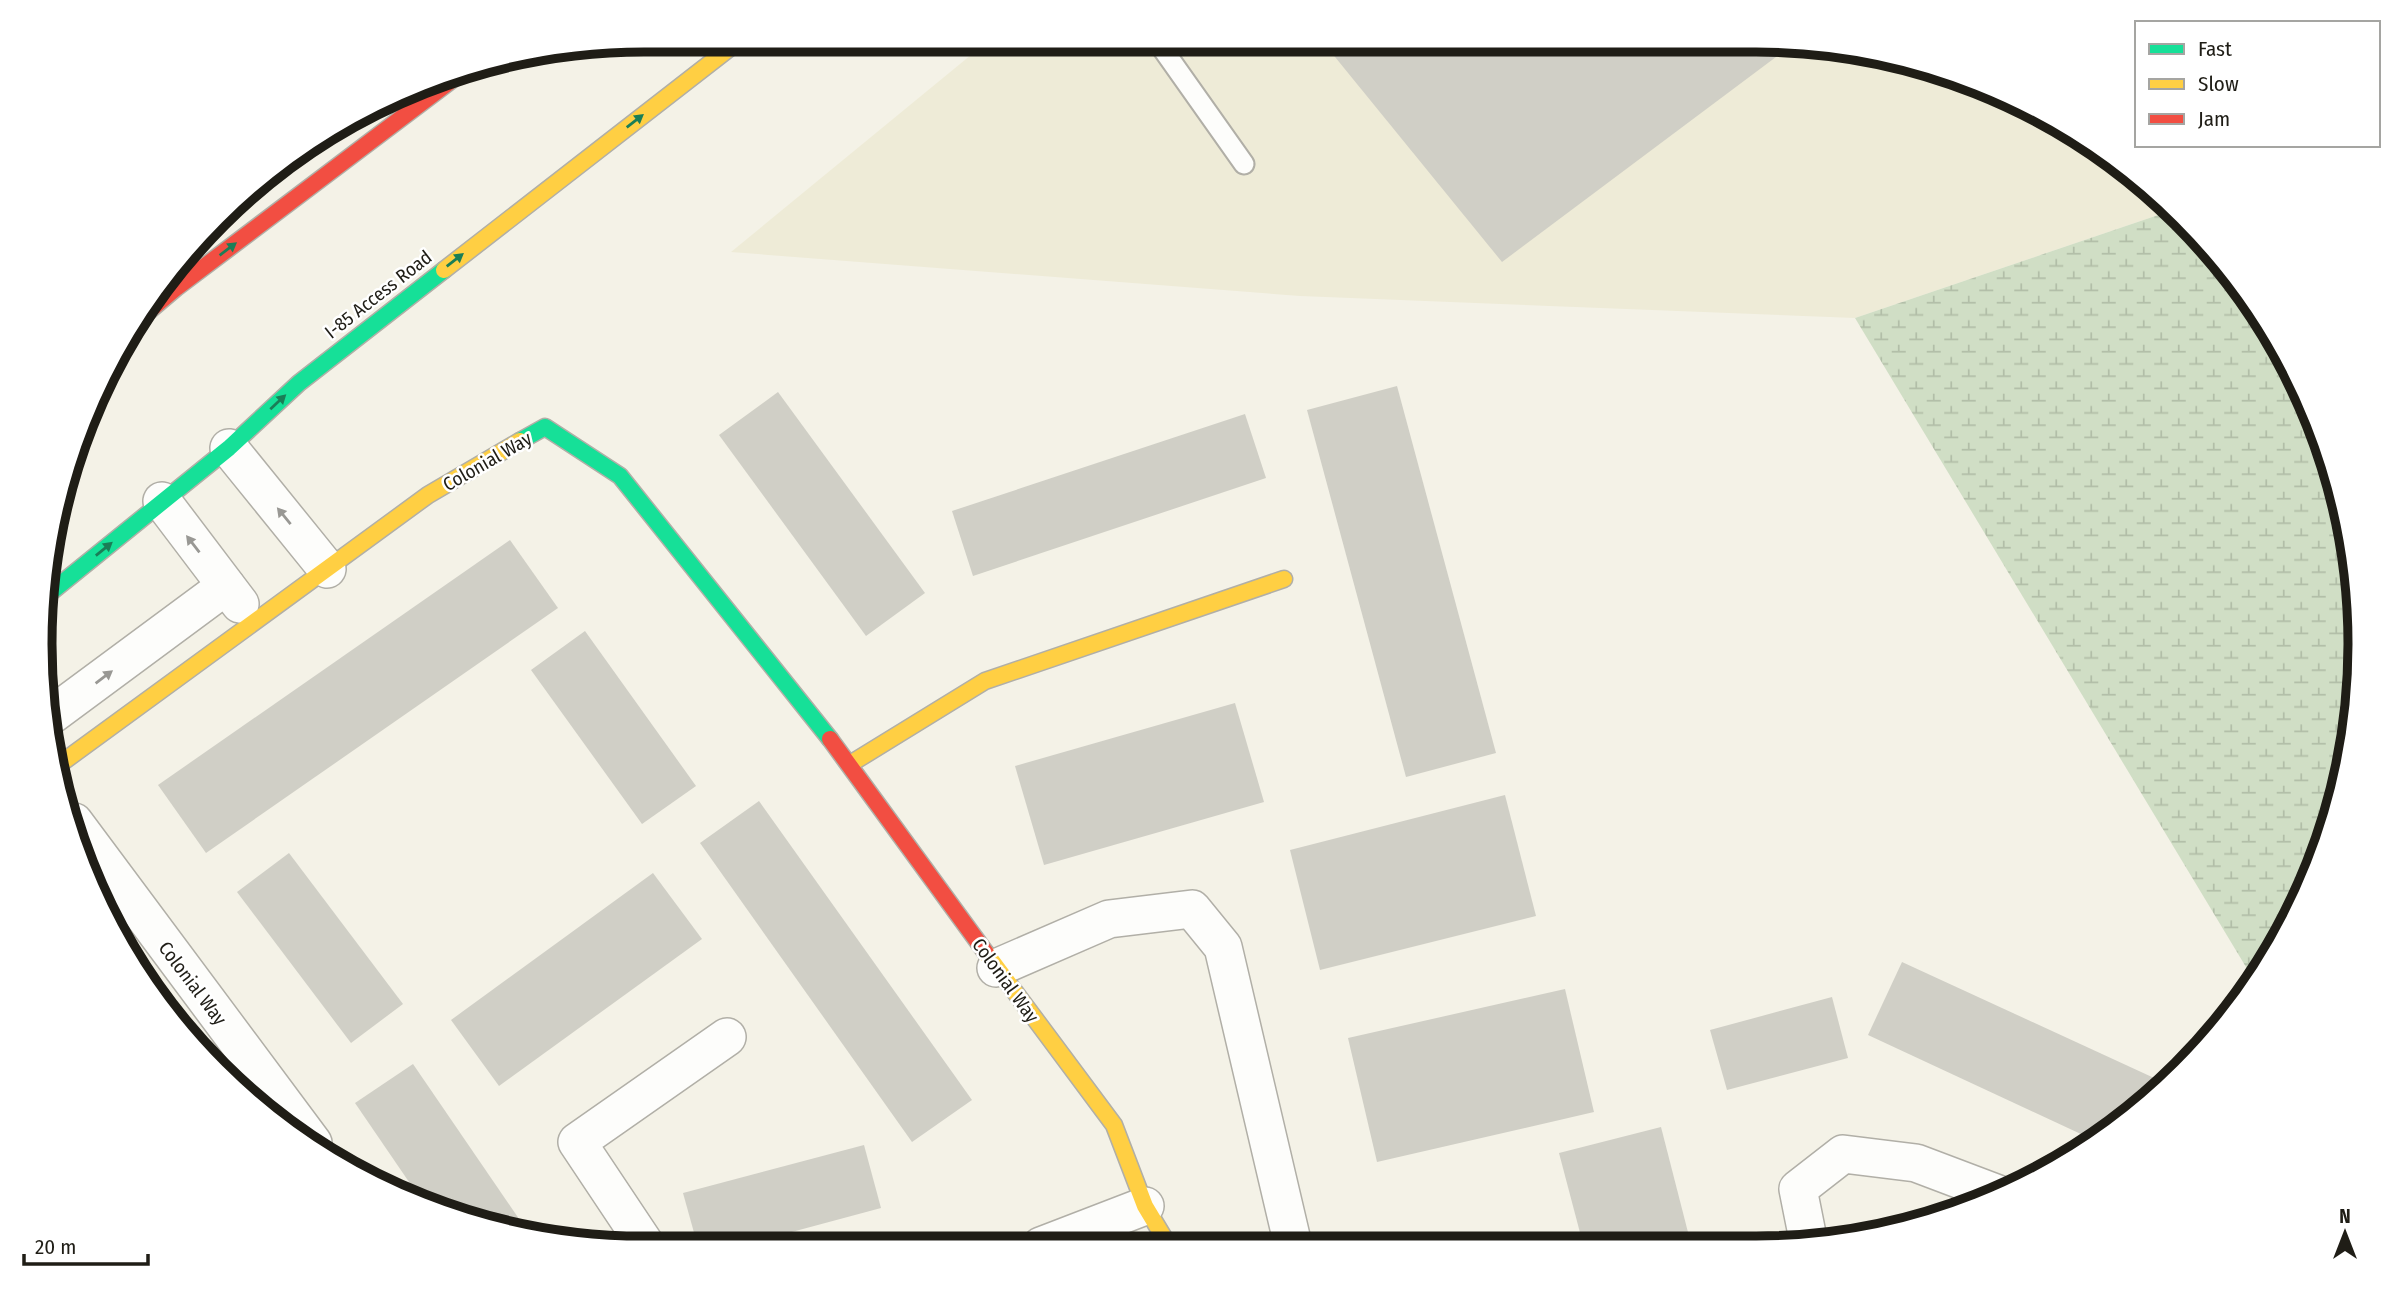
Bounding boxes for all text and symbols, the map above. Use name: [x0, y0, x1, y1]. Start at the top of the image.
legend: [2135, 21, 2380, 147]
text: Fast: [2198, 36, 2232, 62]
text: Slow: [2198, 71, 2239, 97]
text: Jam: [2198, 106, 2230, 132]
one-way arrow: [626, 115, 644, 129]
one-way arrow: [219, 243, 237, 257]
street label: I-85 Access Road: [320, 245, 436, 343]
one-way arrow: [446, 254, 464, 268]
one-way arrow: [269, 395, 286, 411]
street label: Colonial Way: [439, 427, 536, 496]
one-way arrow: [277, 508, 292, 526]
one-way arrow: [187, 535, 201, 553]
one-way arrow: [94, 541, 112, 556]
one-way arrow: [95, 670, 113, 684]
street label: Colonial Way: [967, 934, 1044, 1027]
street label: Colonial Way: [154, 937, 232, 1030]
north arrow: [2310, 1198, 2380, 1268]
text: N: [2339, 1205, 2351, 1228]
scale bar: [24, 1222, 149, 1266]
text: 20 m: [35, 1234, 76, 1260]

